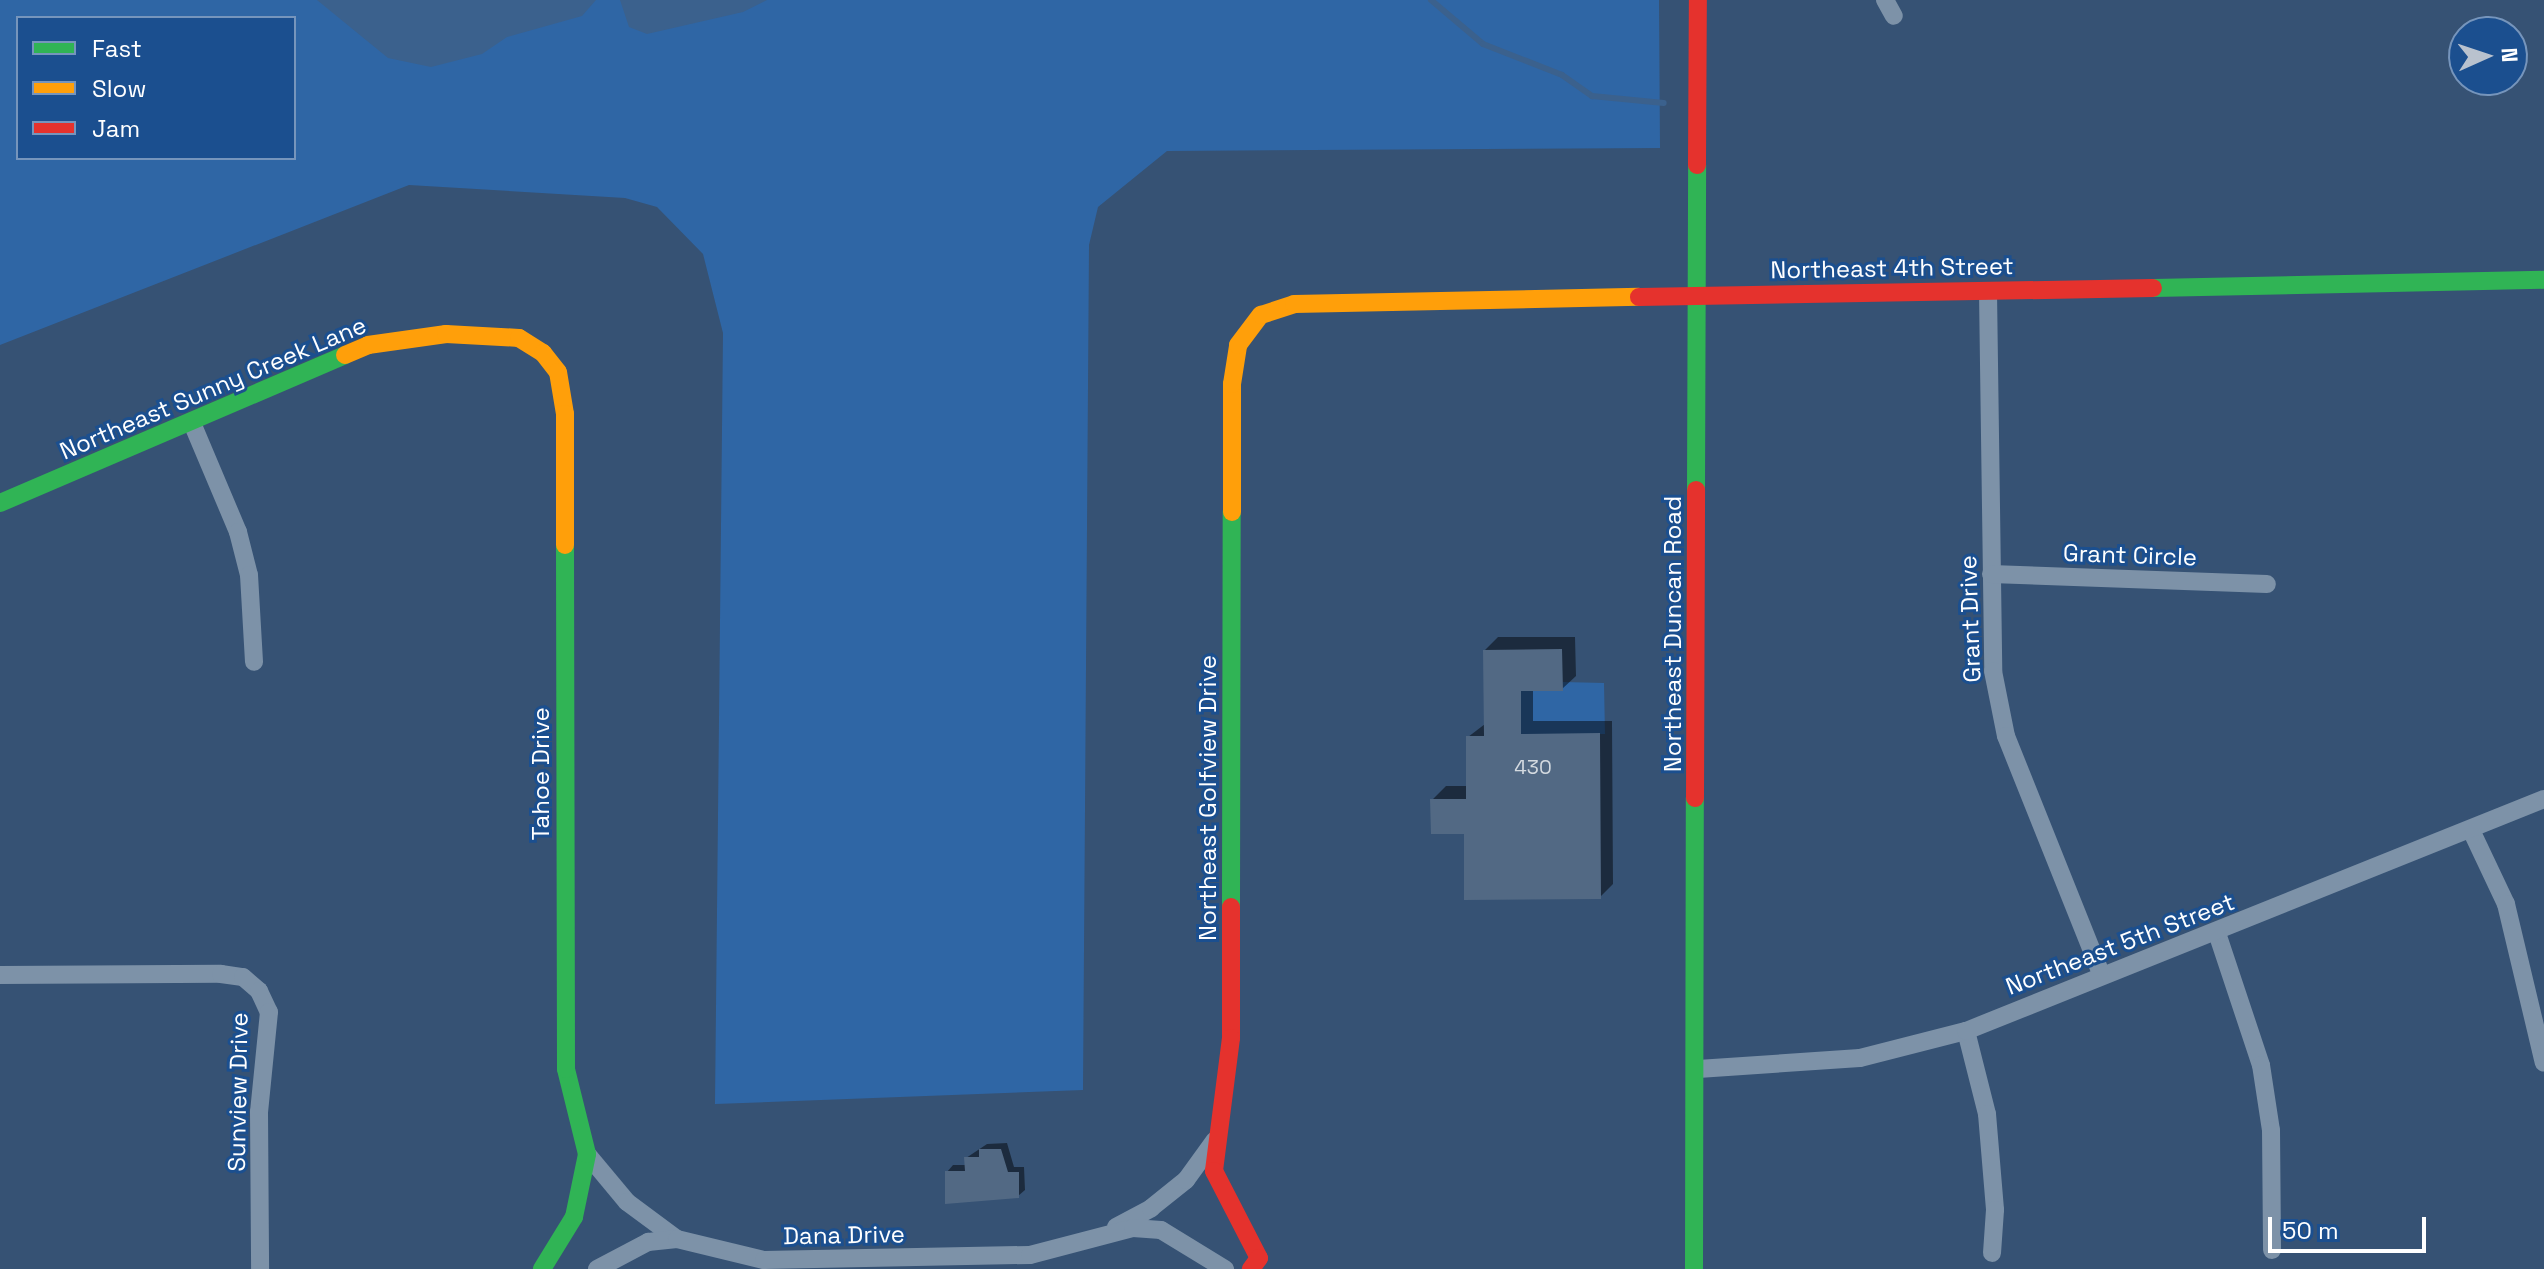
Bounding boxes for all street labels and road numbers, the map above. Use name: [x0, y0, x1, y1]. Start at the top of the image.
street label: Northeast 4th Street: [1770, 251, 2014, 285]
street label: Northeast Sunny Creek Lane: [56, 310, 370, 466]
street label: Northeast Duncan Road: [1659, 496, 1687, 772]
street label: Grant Circle: [2062, 538, 2198, 572]
street label: Grant Drive: [1953, 555, 1987, 683]
street label: Northeast Golfview Drive: [1194, 655, 1222, 941]
street label: Tahoe Drive: [527, 707, 555, 841]
street label: Northeast 5th Street: [2002, 887, 2238, 1001]
street label: Sunview Drive: [222, 1012, 254, 1172]
street label: Dana Drive: [783, 1220, 905, 1250]

